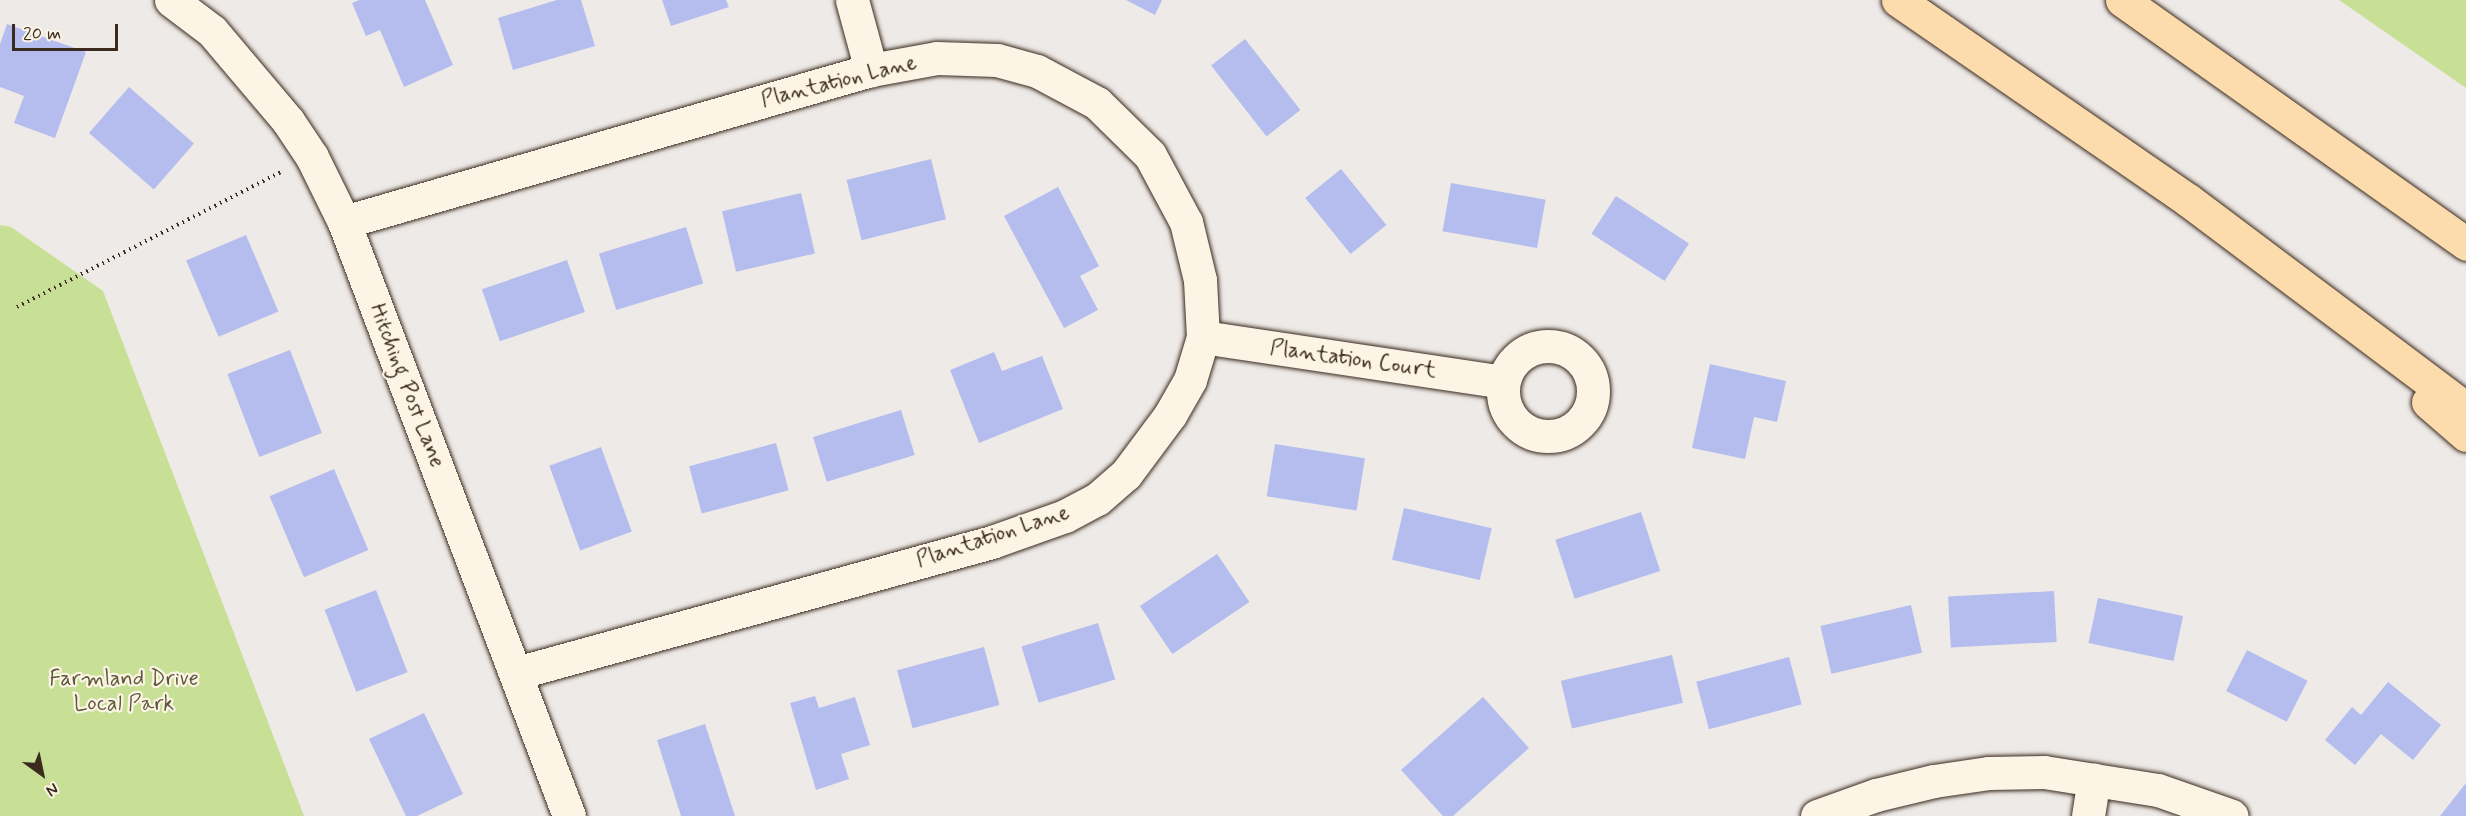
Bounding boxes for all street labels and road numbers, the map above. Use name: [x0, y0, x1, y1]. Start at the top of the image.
street label: Plantation Lane: [760, 50, 918, 114]
street label: Hitching Post Lane: [363, 302, 449, 470]
street label: Plantation Court: [1271, 336, 1435, 384]
street label: Plantation Lane: [914, 500, 1072, 574]

